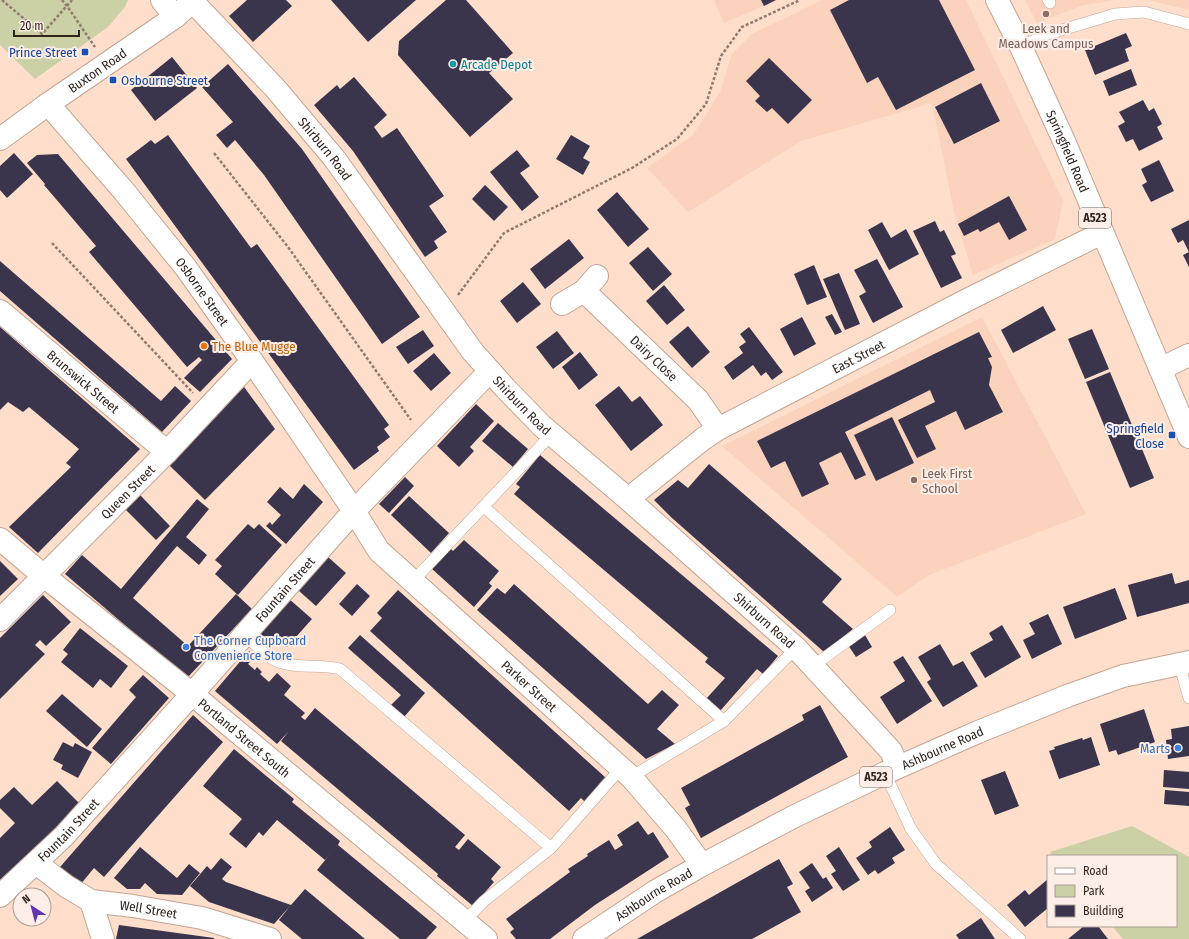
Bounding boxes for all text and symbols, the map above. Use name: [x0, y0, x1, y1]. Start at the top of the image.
marker: Leek and Meadows Campus: [1041, 9, 1051, 19]
scale bar: [14, 12, 79, 38]
text: 20 m: [20, 19, 44, 33]
place label: Leek and Meadows Campus: [999, 21, 1094, 51]
place label: Prince Street: [9, 45, 78, 60]
street label: Buxton Road: [65, 45, 130, 96]
marker: Prince Street: [80, 47, 90, 57]
place label: Arcade Depot: [461, 57, 533, 72]
marker: Arcade Depot: [448, 59, 458, 69]
place label: Osbourne Street: [121, 73, 209, 88]
marker: Osbourne Street: [108, 75, 118, 85]
street label: Springfield Road: [1043, 108, 1092, 195]
street label: Shirburn Road: [295, 115, 354, 183]
road number: A523: [1079, 208, 1111, 228]
street label: Osborne Street: [172, 255, 232, 329]
street label: Dairy Close: [627, 333, 680, 384]
street label: East Street: [830, 337, 888, 377]
place label: The Blue Mugge: [212, 339, 296, 354]
marker: The Blue Mugge: [199, 341, 209, 351]
street label: Brunswick Street: [44, 347, 123, 417]
street label: Shirburn Road: [490, 373, 554, 438]
place label: Springfield Close: [1106, 421, 1164, 451]
marker: Springfield Close: [1167, 430, 1177, 440]
street label: Queen Street: [98, 461, 158, 522]
place label: Leek First School: [922, 466, 973, 496]
marker: Leek First School: [909, 475, 919, 485]
street label: Fountain Street: [253, 553, 318, 625]
street label: Shirburn Road: [731, 590, 798, 651]
place label: The Corner Cupboard Convenience Store: [194, 633, 306, 663]
marker: The Corner Cupboard Convenience Store: [181, 642, 191, 652]
street label: Parker Street: [498, 658, 560, 715]
street label: Portland Street South: [195, 696, 293, 781]
street label: Ashbourne Road: [899, 724, 986, 773]
place label: Marts: [1140, 741, 1170, 756]
marker: Marts: [1173, 743, 1183, 753]
road number: A523: [860, 767, 892, 787]
street label: Fountain Street: [35, 795, 103, 865]
legend: [1047, 855, 1177, 927]
text: Road: [1083, 864, 1108, 878]
street label: Ashbourne Road: [613, 865, 695, 924]
text: Park: [1083, 884, 1105, 898]
north arrow: [12, 887, 52, 927]
text: N: [20, 892, 33, 907]
street label: Well Street: [119, 897, 179, 922]
text: Building: [1083, 904, 1124, 918]

